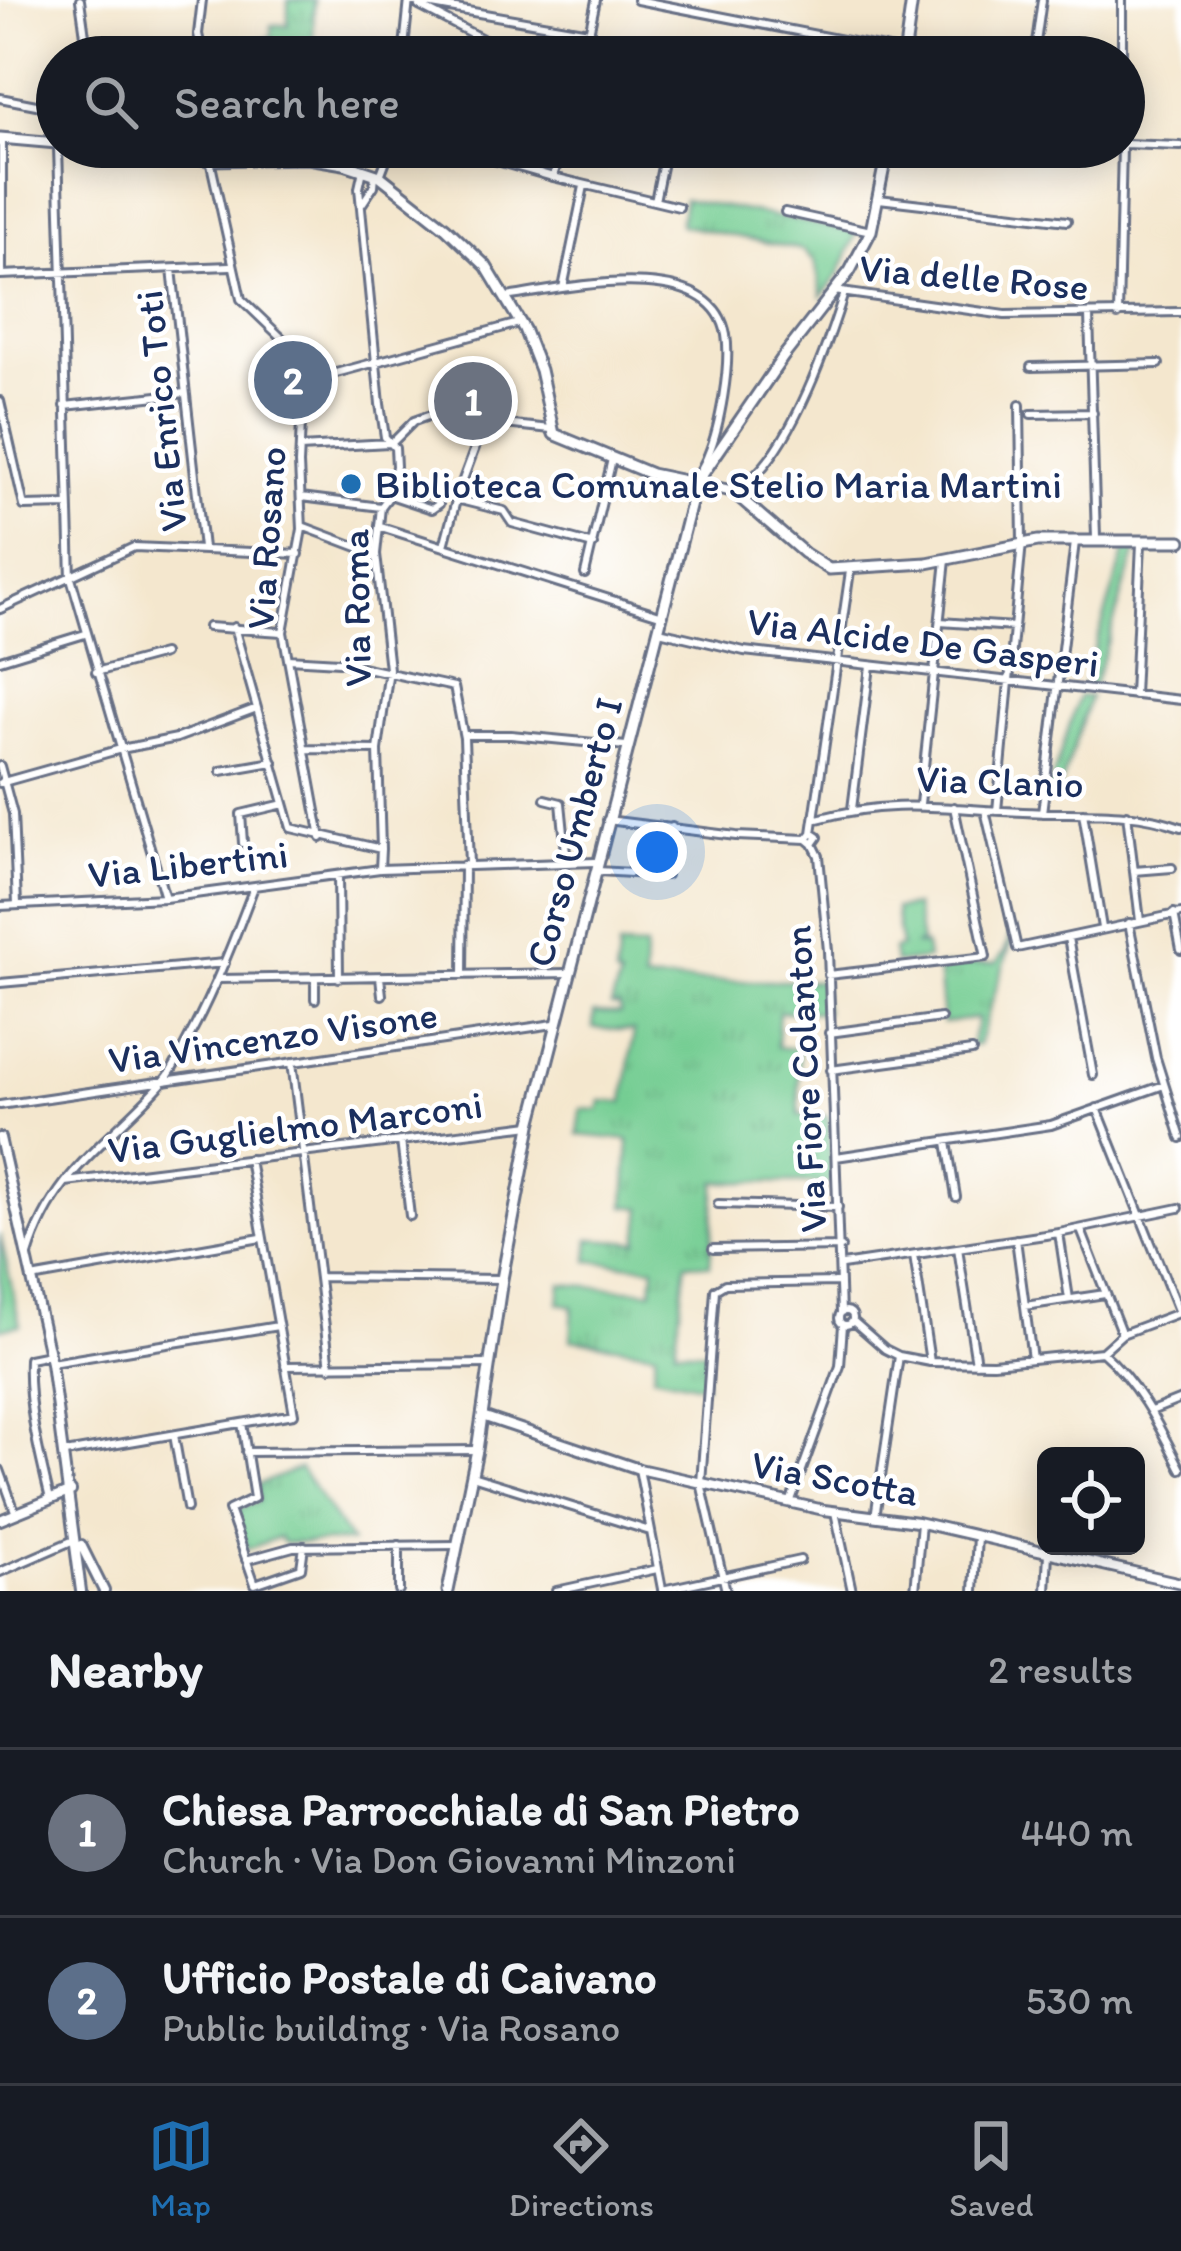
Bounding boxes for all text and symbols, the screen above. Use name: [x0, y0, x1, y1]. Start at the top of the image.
search box: [36, 36, 1145, 168]
icon: search: [78, 69, 144, 135]
text: Search here: [174, 75, 400, 129]
street label: Via delle Rose: [857, 244, 1091, 310]
street label: Via Enrico Toti: [125, 288, 197, 534]
pin: 2: [254, 335, 332, 425]
pin: 1: [434, 356, 512, 446]
street label: Via Rosano: [236, 445, 296, 631]
place label: Biblioteca Comunale Stelio Maria Martini: [375, 461, 1062, 508]
marker: Biblioteca Comunale Stelio Maria Martini: [338, 471, 364, 497]
street label: Via Roma: [331, 529, 381, 687]
street label: Via Alcide De Gasperi: [744, 597, 1102, 687]
street label: Corso Umberto I: [515, 692, 633, 972]
street label: Via Clanio: [915, 755, 1085, 807]
your location: [627, 822, 687, 882]
street label: Via Libertini: [86, 830, 290, 898]
street label: Via Fiore Colanton: [773, 924, 837, 1234]
street label: Via Vincenzo Visone: [105, 991, 441, 1083]
street label: Via Guglielmo Marconi: [105, 1081, 485, 1173]
street label: Via Scotta: [748, 1440, 922, 1516]
map controls: [1037, 1447, 1145, 1555]
button: locate: [1037, 1447, 1145, 1555]
text: Nearby: [48, 1639, 203, 1700]
text: 2 results: [988, 1646, 1133, 1693]
text: Chiesa Parrocchiale di San Pietro: [162, 1782, 800, 1836]
text: 1: [78, 1809, 96, 1856]
text: 440 m: [1021, 1809, 1133, 1856]
text: Church · Via Don Giovanni Minzoni: [162, 1836, 736, 1883]
text: Ufficio Postale di Caivano: [162, 1950, 657, 2004]
text: 2: [77, 1977, 97, 2024]
text: 530 m: [1026, 1977, 1133, 2024]
text: Public building · Via Rosano: [162, 2004, 620, 2051]
tab: Map: [148, 2113, 214, 2224]
tab: Directions: [509, 2113, 654, 2224]
tab: Saved: [949, 2113, 1033, 2224]

